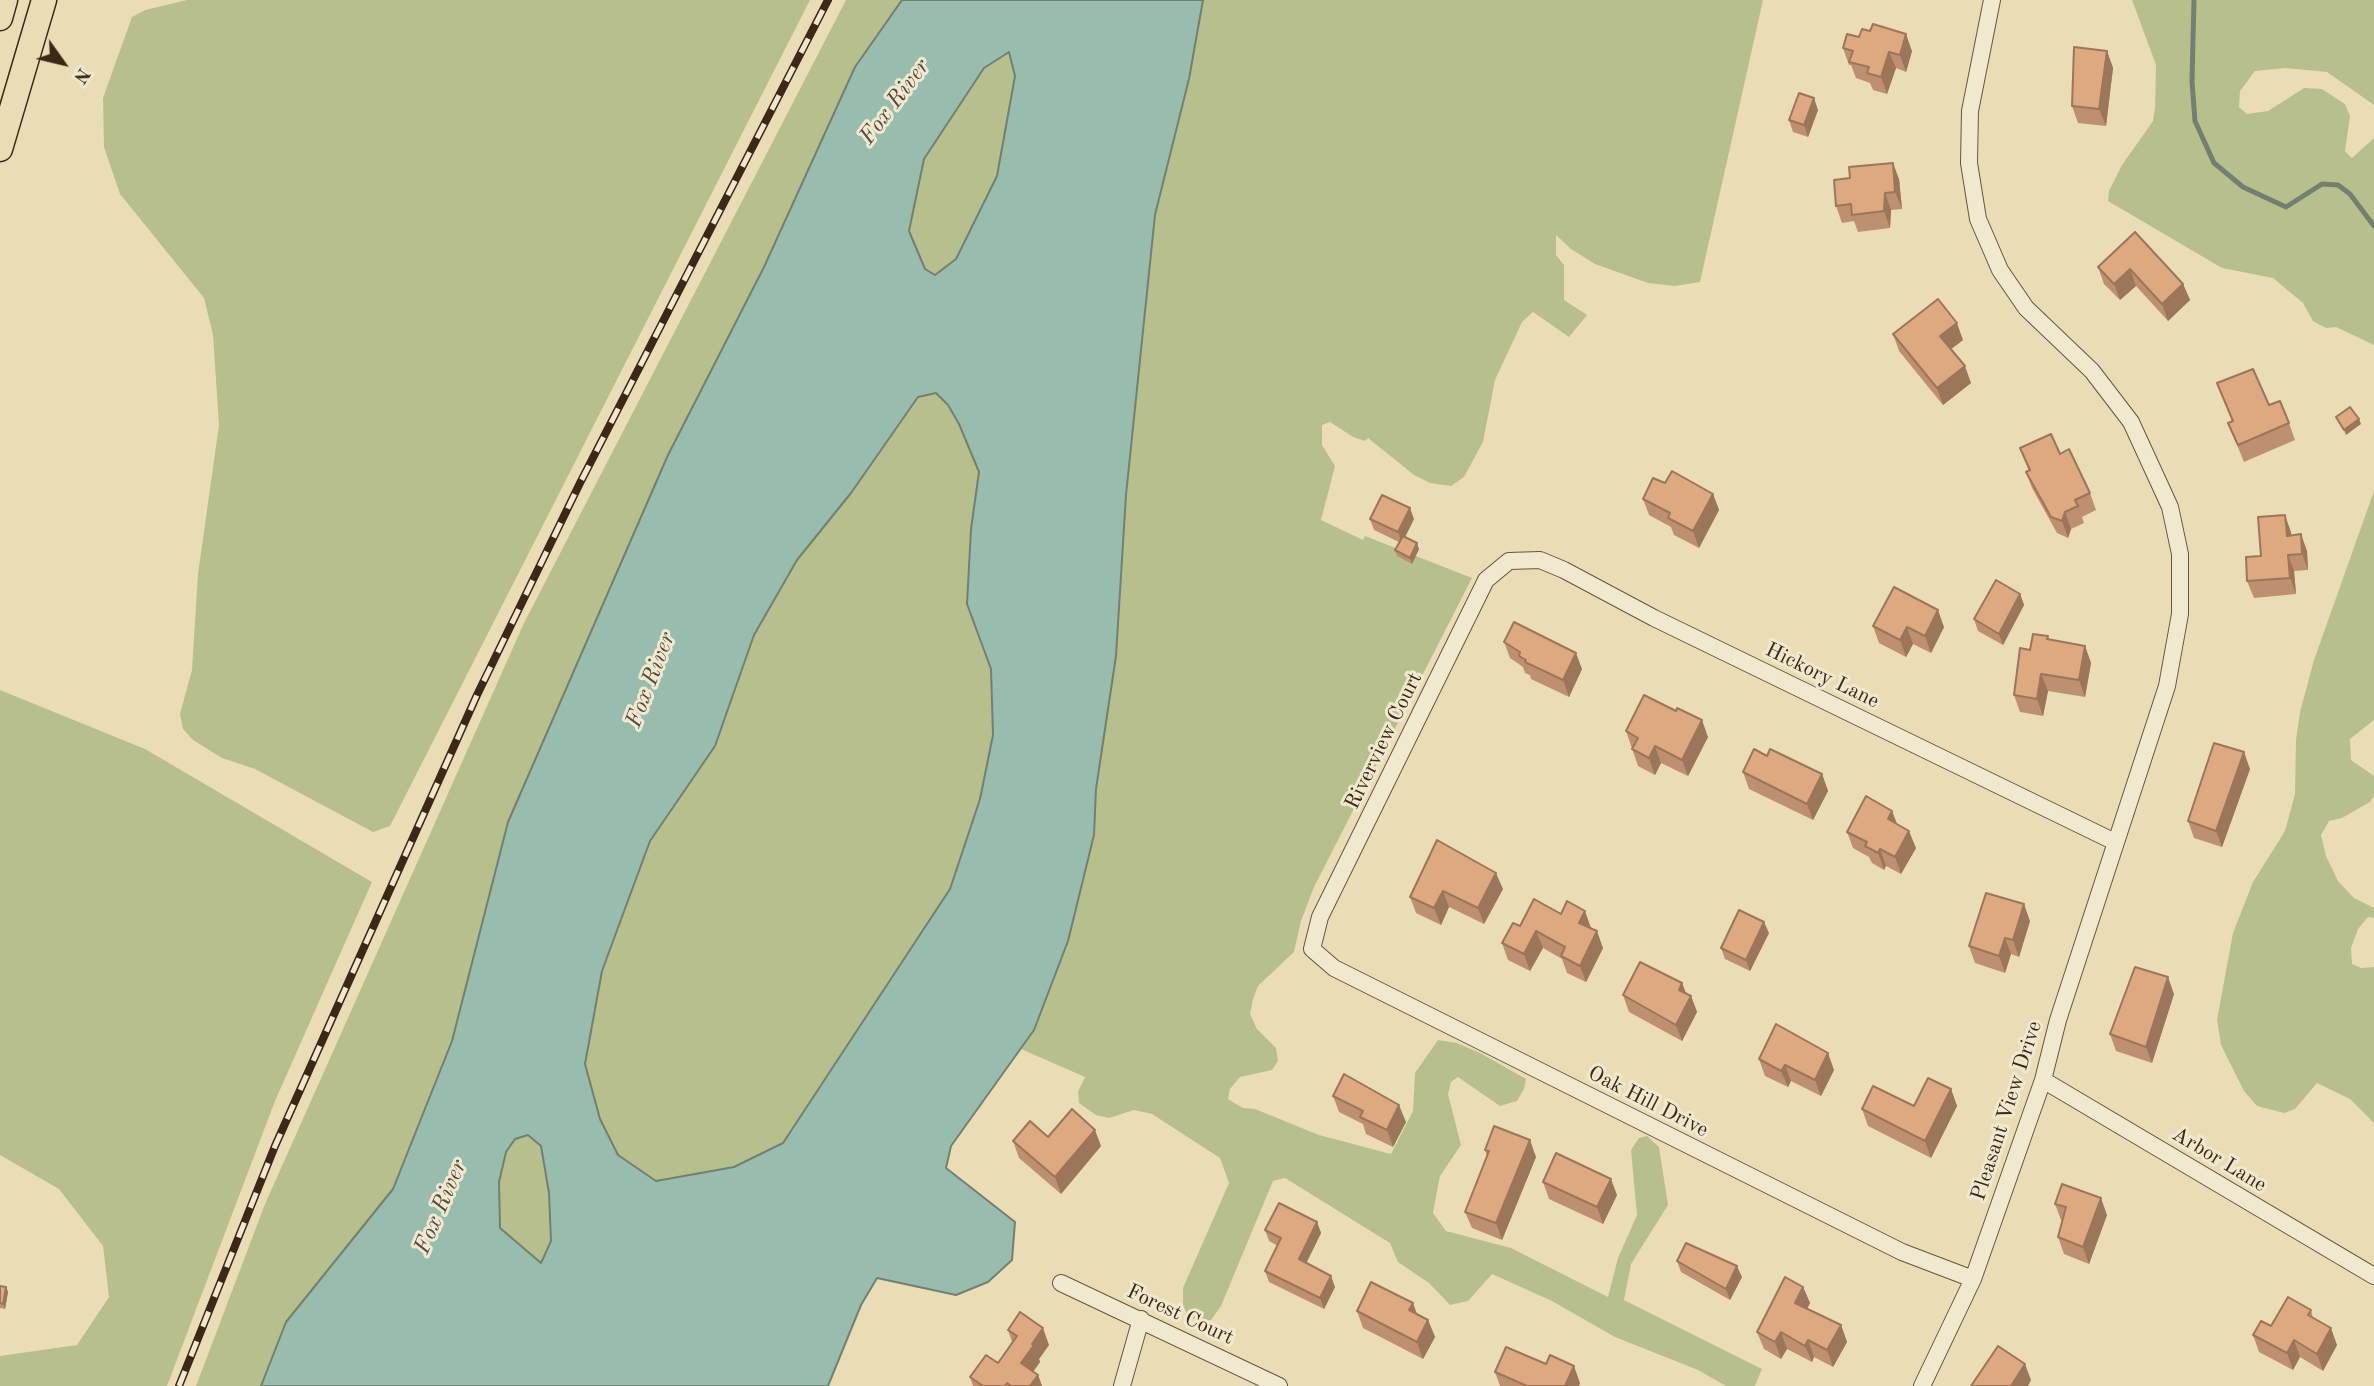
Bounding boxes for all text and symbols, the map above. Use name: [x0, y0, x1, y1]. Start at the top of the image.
north arrow: [28, 28, 98, 98]
water label: Fox River: [854, 54, 936, 150]
text: N: [69, 64, 93, 86]
water label: Fox River: [620, 629, 682, 731]
street label: Hickory Lane: [1761, 638, 1883, 714]
street label: Riverview Court: [1340, 668, 1428, 814]
street label: Pleasant View Drive: [1966, 1018, 2048, 1204]
street label: Oak Hill Drive: [1584, 1061, 1712, 1143]
street label: Arbor Lane: [2167, 1122, 2271, 1198]
water label: Fox River: [409, 1156, 473, 1258]
street label: Forest Court: [1122, 1279, 1238, 1351]

